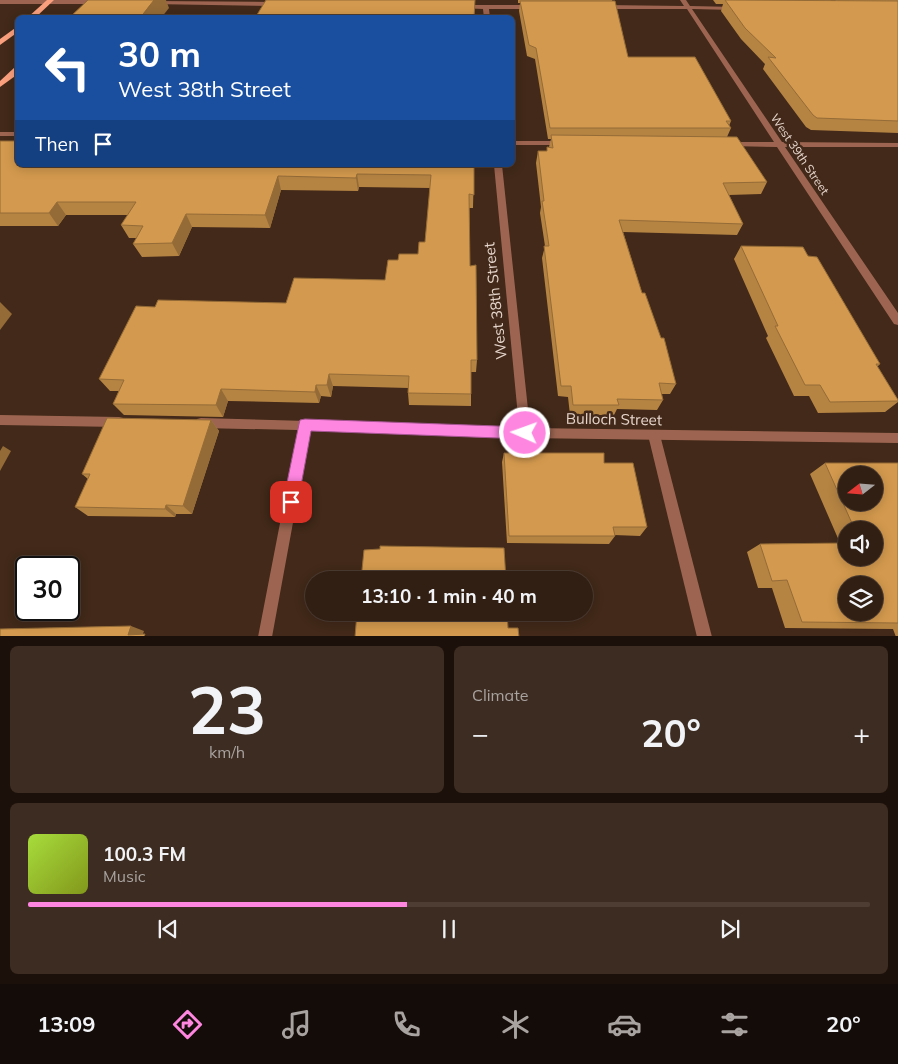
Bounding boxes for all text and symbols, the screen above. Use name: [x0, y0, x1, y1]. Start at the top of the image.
text: 30 m: [118, 32, 201, 76]
icon: left: [35, 35, 100, 100]
text: West 38th Street: [118, 75, 291, 103]
street label: West 39th Street: [767, 111, 833, 197]
icon: arrive: [89, 130, 117, 158]
text: Then: [35, 132, 79, 156]
street label: West 38th Street: [479, 241, 511, 361]
position arrow: [498, 406, 550, 458]
street label: Bulloch Street: [566, 409, 662, 429]
north arrow: [838, 466, 882, 511]
map controls: [838, 466, 883, 621]
pin: [270, 481, 312, 523]
icon: arrive: [277, 488, 305, 516]
button: sound: [838, 521, 883, 566]
speed limit sign: 30: [15, 556, 80, 621]
button: layers: [838, 576, 883, 621]
text: 13:10 · 1 min · 40 m: [361, 584, 537, 608]
text: 23: [188, 669, 266, 750]
text: Climate: [472, 685, 528, 705]
text: 20°: [641, 709, 701, 757]
text: −: [472, 716, 489, 751]
text: +: [853, 716, 870, 751]
text: km/h: [209, 742, 245, 762]
text: 100.3 FM: [103, 842, 186, 866]
text: Music: [103, 866, 146, 886]
icon: previous: [154, 915, 182, 943]
icon: pause: [435, 915, 463, 943]
icon: next: [716, 915, 744, 943]
icon: directions: [170, 1007, 205, 1042]
icon: music: [279, 1007, 314, 1042]
icon: phone: [389, 1007, 424, 1042]
icon: climate: [498, 1007, 533, 1042]
icon: car: [607, 1007, 642, 1042]
icon: filters: [717, 1007, 752, 1042]
text: 13:09: [37, 1010, 95, 1038]
text: 20°: [826, 1010, 861, 1038]

